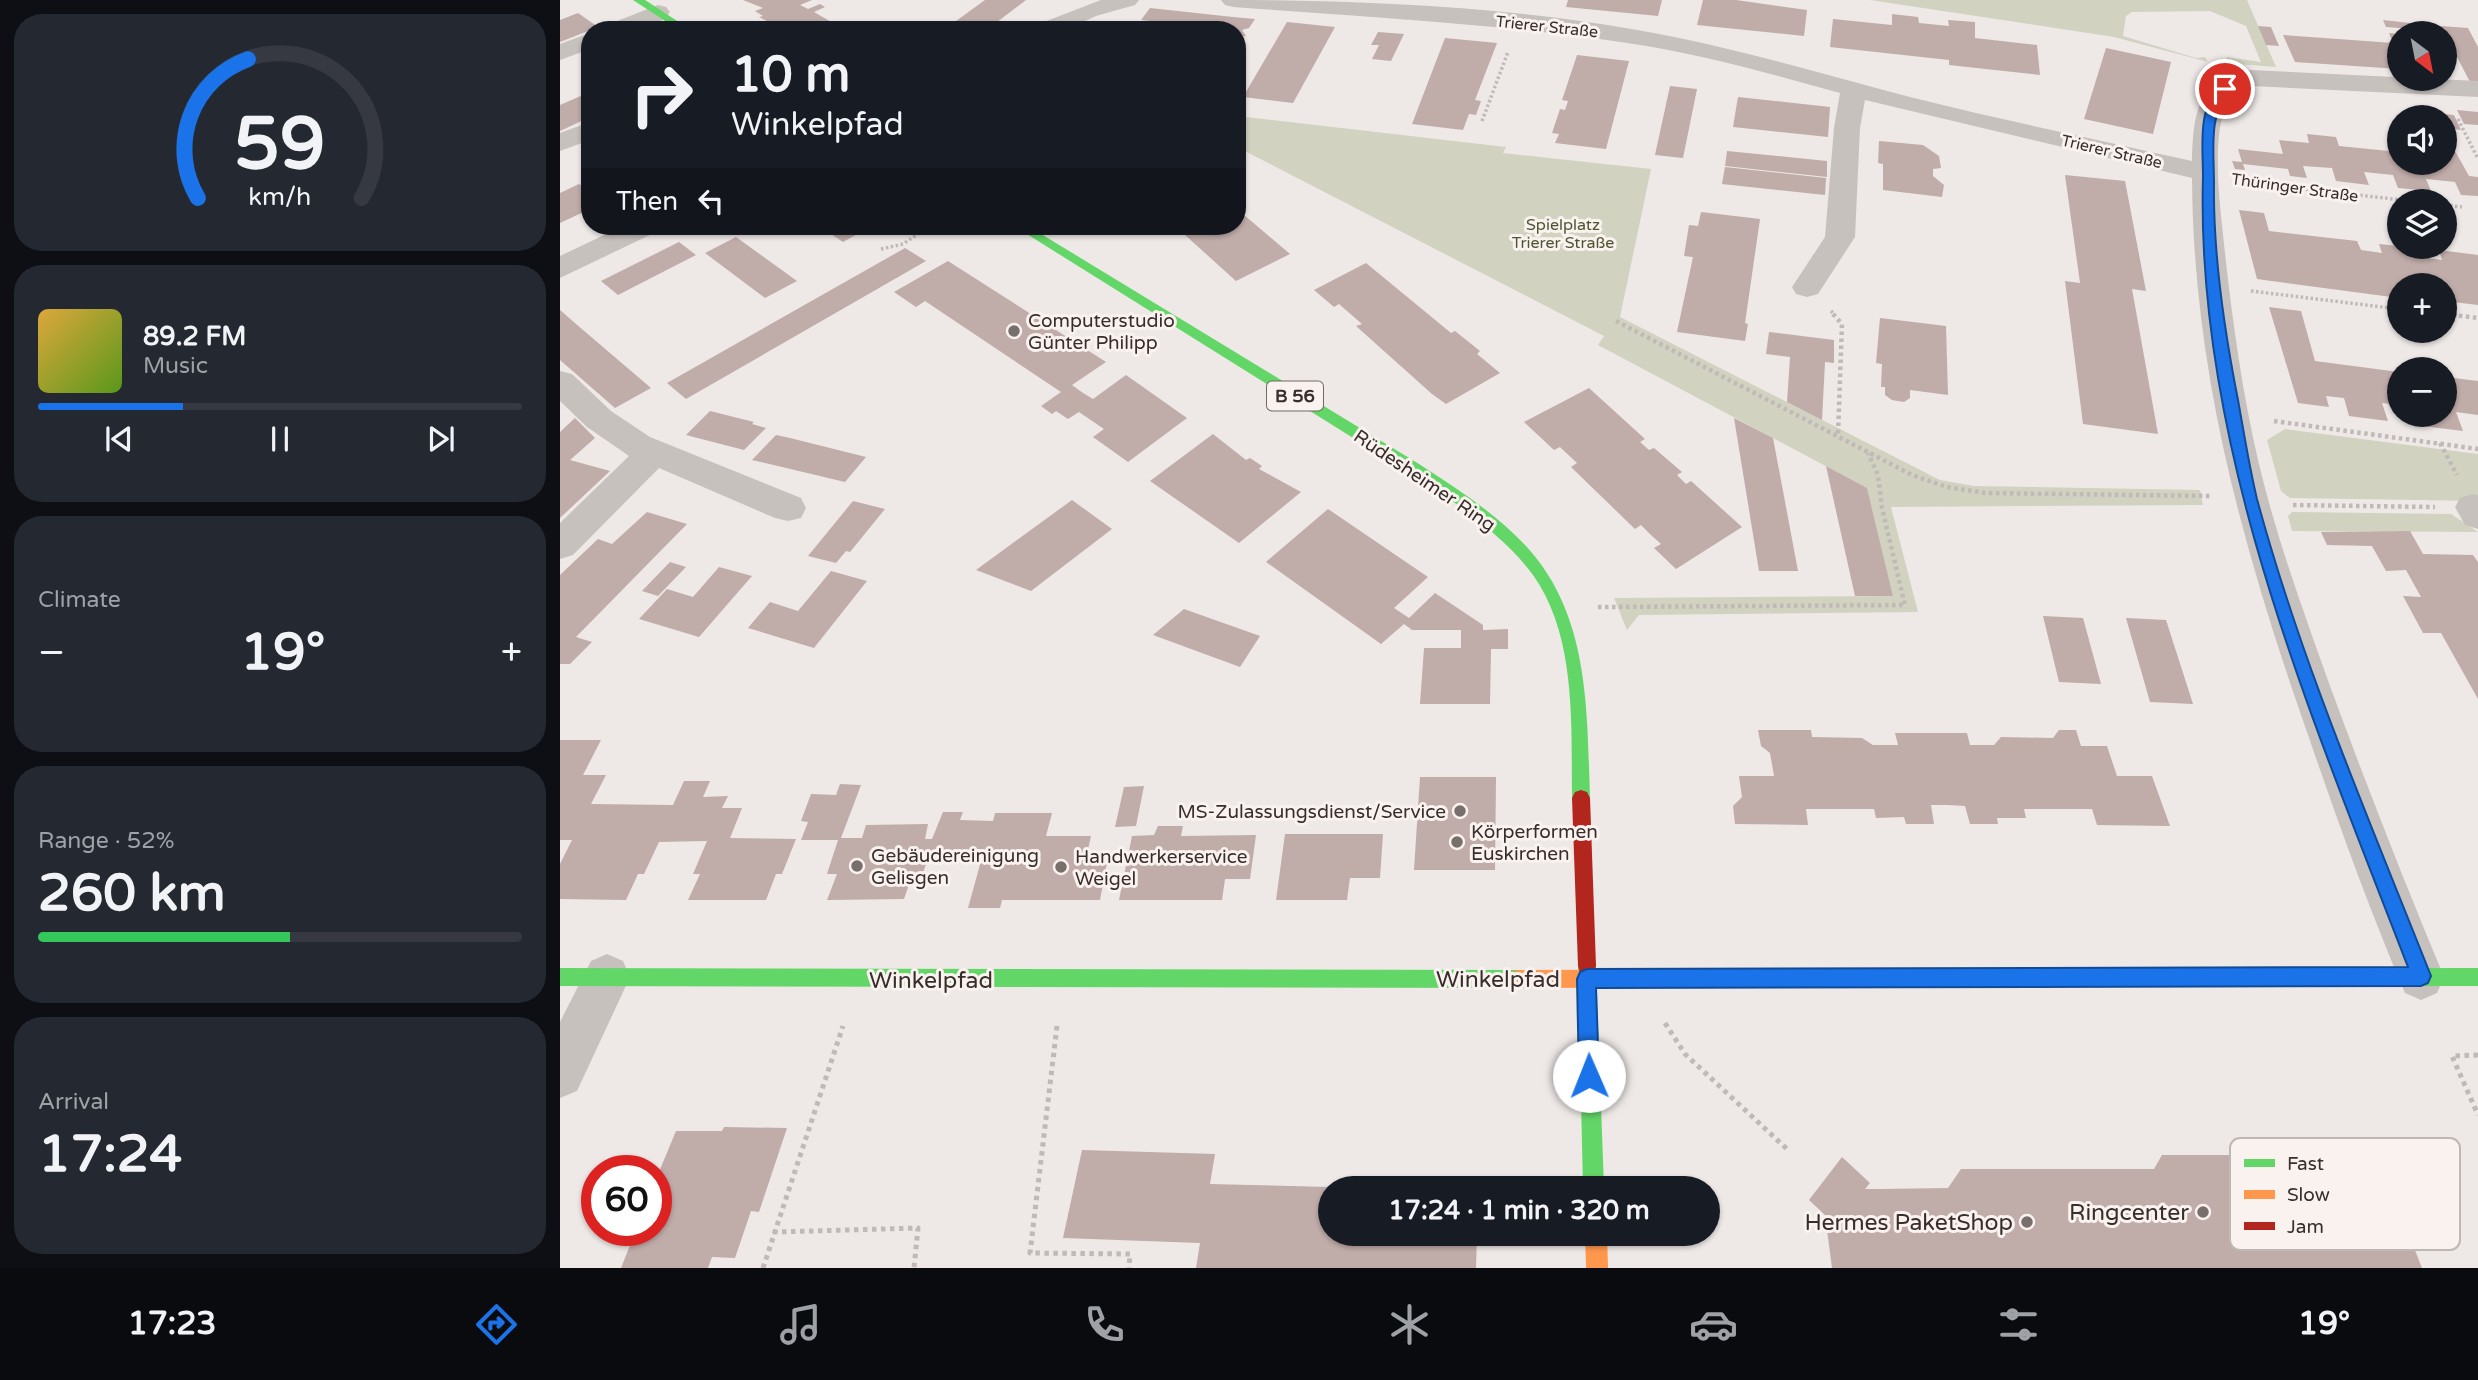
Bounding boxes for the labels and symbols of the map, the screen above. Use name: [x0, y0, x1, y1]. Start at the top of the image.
street label: Trierer Straße: [1495, 12, 1599, 42]
north arrow: [2387, 21, 2457, 91]
pin: [2195, 59, 2255, 119]
street label: Trierer Straße: [2059, 131, 2164, 173]
street label: Thüringer Straße: [2230, 169, 2360, 207]
park label: Spielplatz Trierer Straße: [1512, 215, 1614, 253]
place label: Computerstudio Günter Philipp: [1028, 310, 1175, 354]
marker: Computerstudio Günter Philipp: [1006, 323, 1022, 339]
road number: B 56: [1267, 382, 1323, 410]
street label: Rüdesheimer Ring: [1349, 425, 1500, 536]
place label: MS-Zulassungsdienst/Service: [1177, 801, 1446, 823]
marker: MS-Zulassungsdienst/Service: [1452, 803, 1468, 819]
place label: Körperformen Euskirchen: [1471, 821, 1598, 865]
marker: Körperformen Euskirchen: [1449, 834, 1465, 850]
place label: Gebäudereinigung Gelisgen: [871, 845, 1039, 889]
place label: Handwerkerservice Weigel: [1075, 846, 1248, 890]
marker: Gebäudereinigung Gelisgen: [849, 858, 865, 874]
marker: Handwerkerservice Weigel: [1053, 859, 1069, 875]
street label: Winkelpfad: [1436, 966, 1560, 994]
street label: Winkelpfad: [869, 967, 993, 995]
position arrow: [1552, 1039, 1626, 1113]
legend: [2230, 1138, 2460, 1250]
text: Fast: [2287, 1153, 2324, 1175]
speed limit sign: 60: [581, 1155, 672, 1246]
text: Slow: [2287, 1184, 2330, 1206]
place label: Ringcenter: [2069, 1199, 2189, 1227]
marker: Ringcenter: [2195, 1204, 2211, 1220]
place label: Hermes PaketShop: [1805, 1209, 2013, 1237]
marker: Hermes PaketShop: [2019, 1214, 2035, 1230]
text: Jam: [2287, 1216, 2324, 1238]

